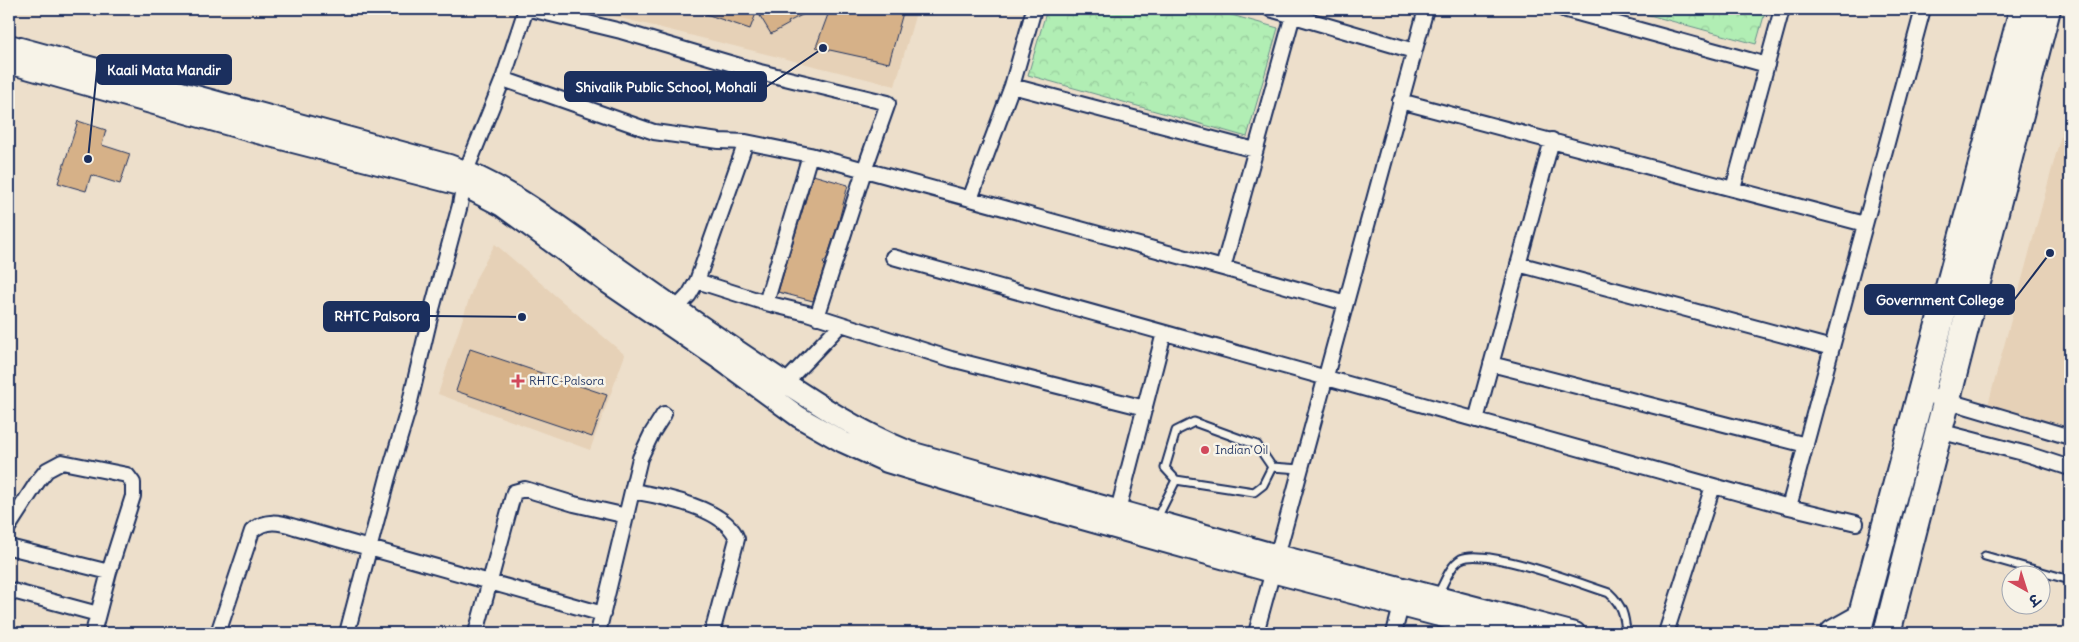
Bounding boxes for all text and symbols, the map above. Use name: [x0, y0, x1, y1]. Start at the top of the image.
callout: Kaali Mata Mandir: [97, 55, 231, 84]
text: Kaali Mata Mandir: [107, 61, 221, 79]
callout: Shivalik Public School, Mohali: [565, 72, 766, 101]
text: Shivalik Public School, Mohali: [575, 78, 757, 96]
callout: Government College: [1865, 285, 2014, 314]
text: Government College: [1876, 291, 2004, 309]
callout: RHTC Palsora: [324, 302, 429, 331]
text: RHTC Palsora: [334, 307, 420, 325]
place label: RHTC-Palsora: [529, 373, 604, 388]
marker: RHTC-Palsora: [511, 374, 525, 388]
place label: Indian Oil: [1215, 442, 1268, 457]
marker: Indian Oil: [1199, 444, 1211, 456]
north arrow: [2002, 564, 2052, 614]
text: उ: [2024, 589, 2045, 611]

